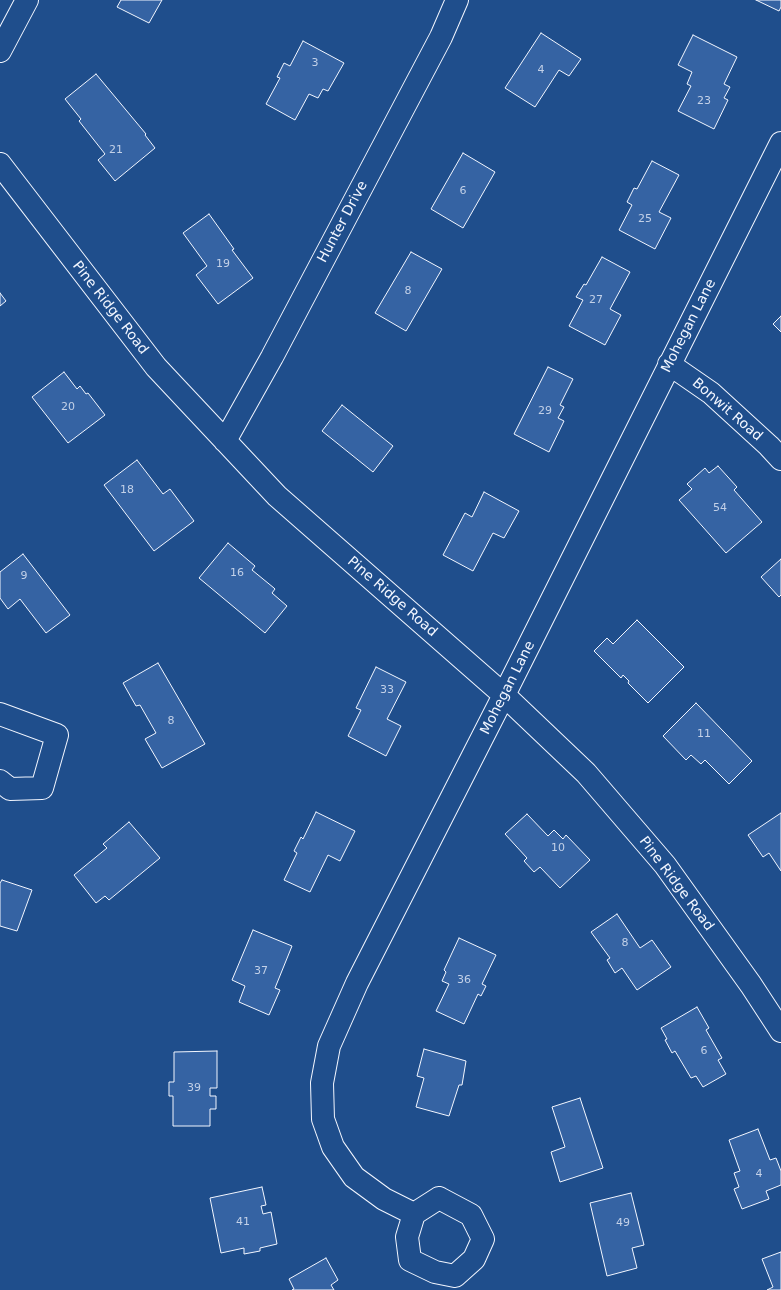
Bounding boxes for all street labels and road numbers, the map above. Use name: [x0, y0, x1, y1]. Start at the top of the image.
street label: Hunter Drive: [314, 178, 372, 266]
street label: Pine Ridge Road: [68, 258, 152, 358]
street label: Mohegan Lane: [658, 276, 720, 376]
street label: Bonwit Road: [688, 375, 766, 445]
street label: Pine Ridge Road: [344, 553, 440, 641]
street label: Mohegan Lane: [477, 638, 539, 738]
street label: Pine Ridge Road: [635, 834, 717, 934]

